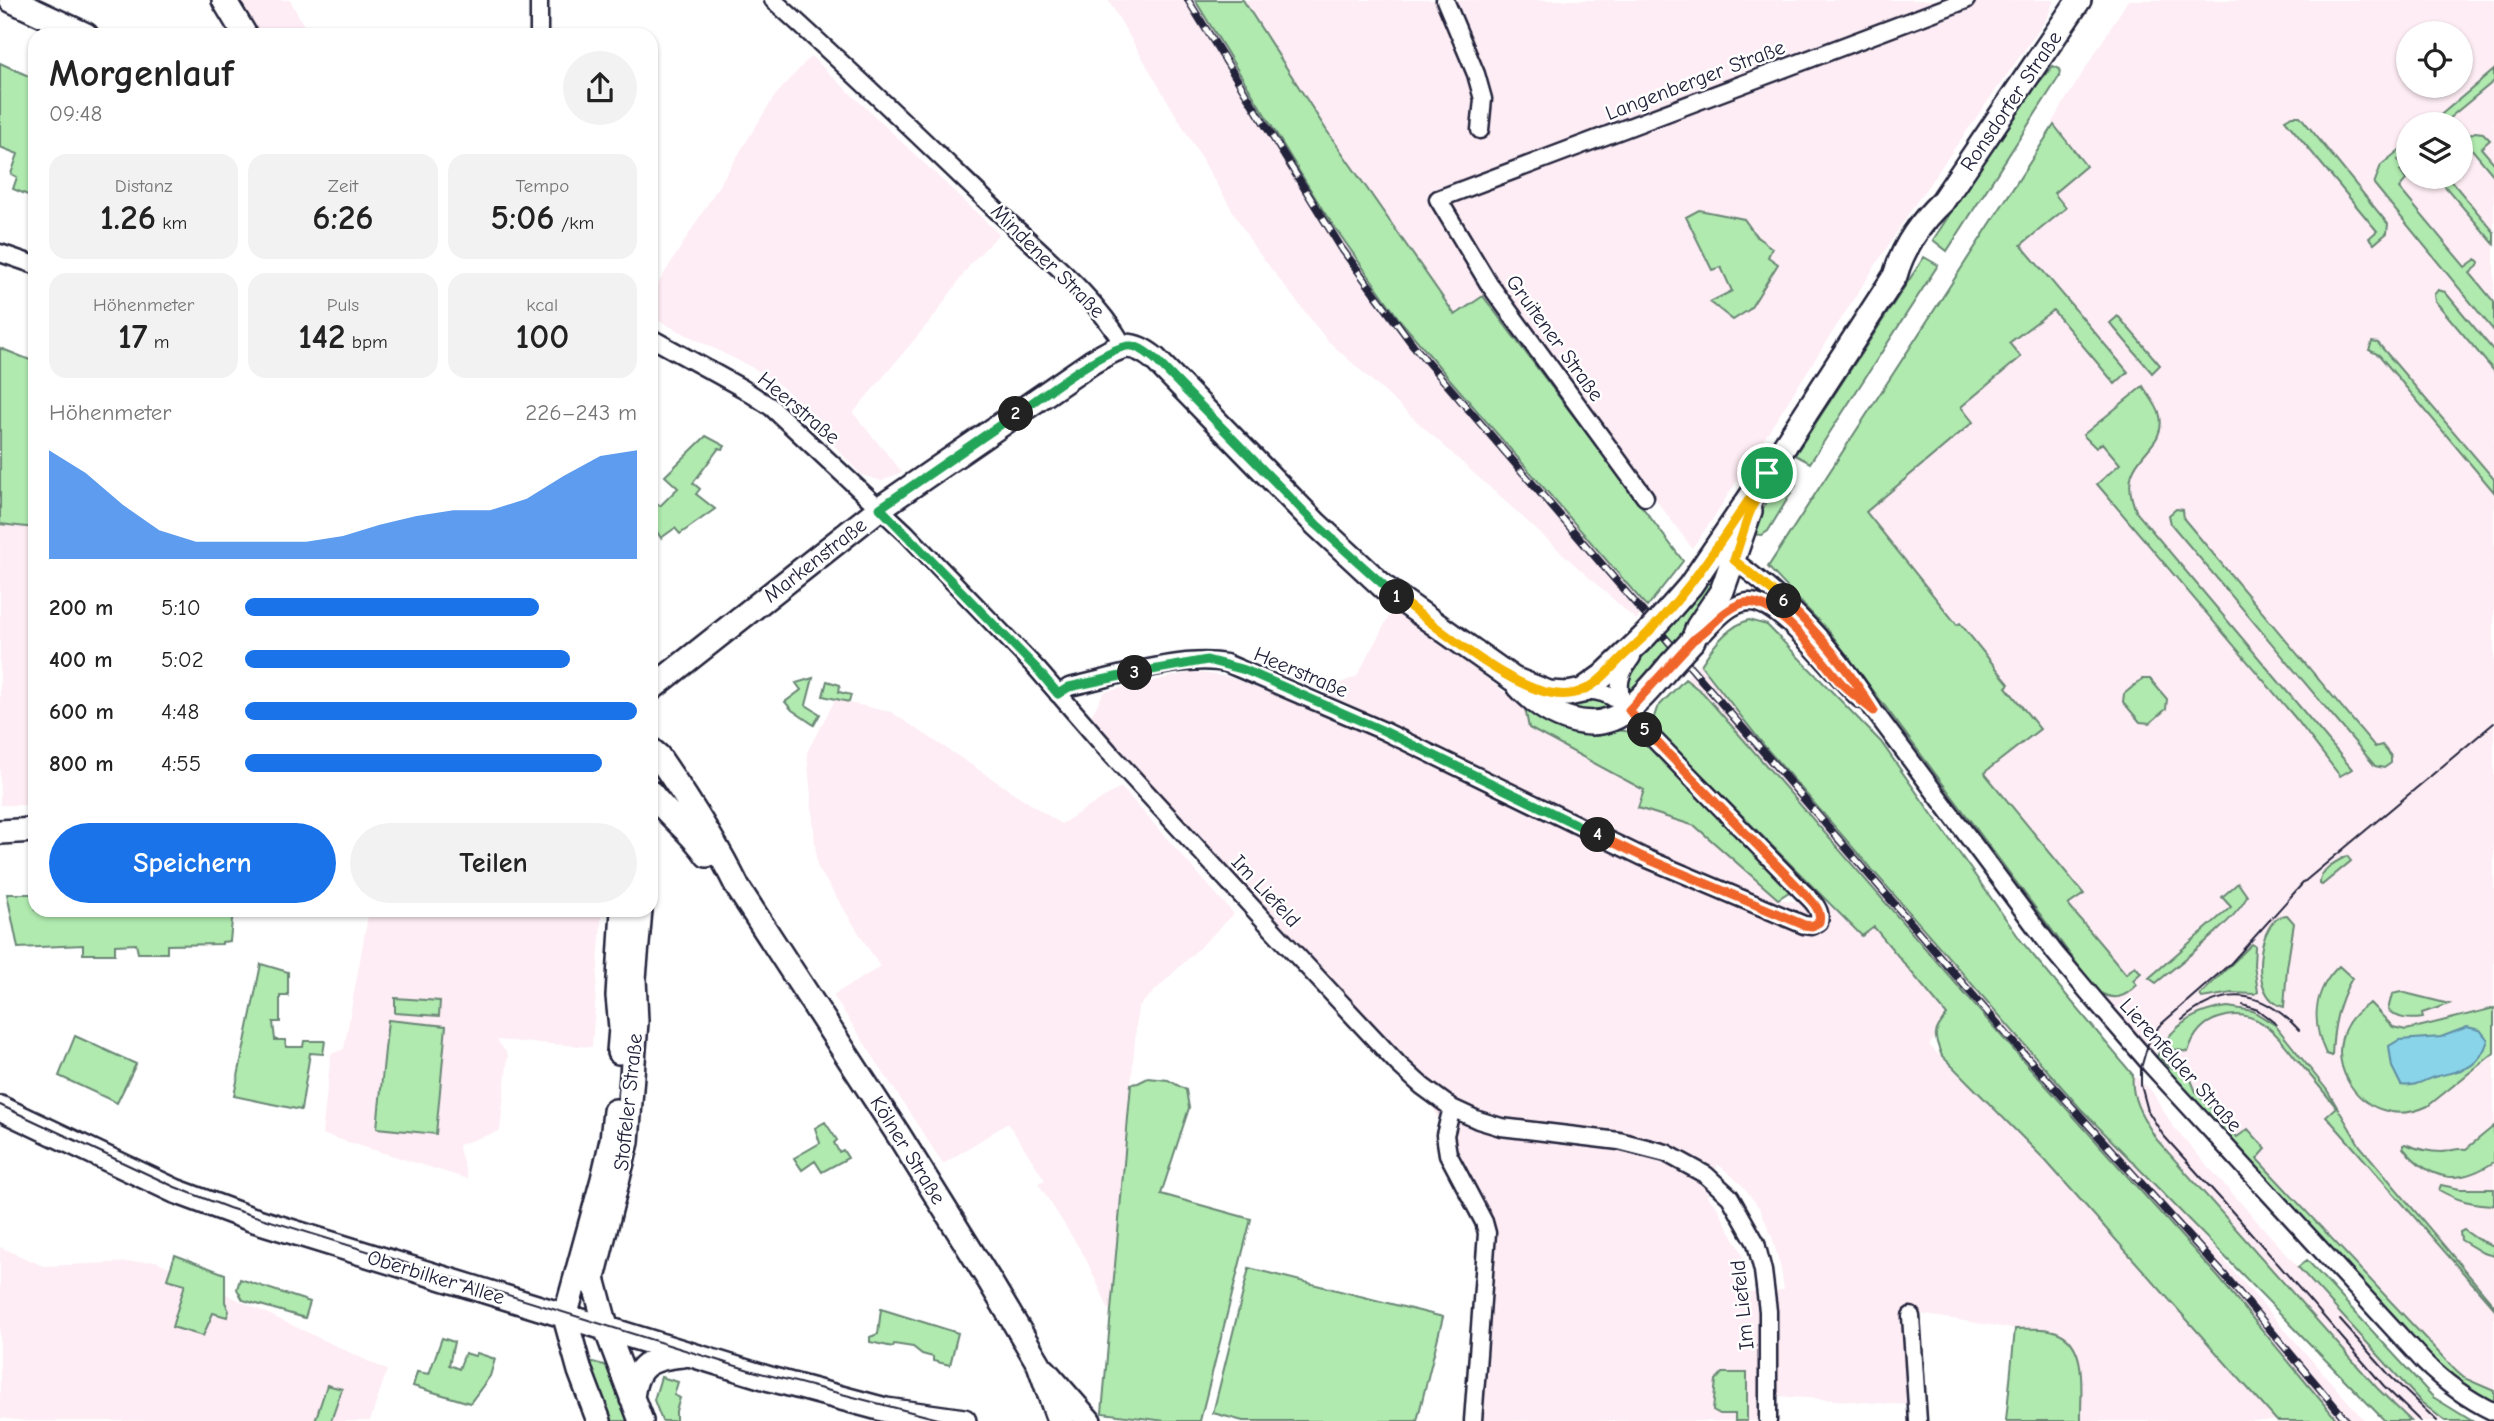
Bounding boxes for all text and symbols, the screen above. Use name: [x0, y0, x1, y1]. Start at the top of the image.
map controls: [2396, 21, 2473, 189]
button: locate: [2396, 21, 2473, 98]
street label: Ronsdorfer Straße: [1955, 27, 2067, 175]
street label: Langenberger Straße: [1602, 35, 1788, 125]
button: share: [563, 51, 637, 125]
text: Morgenlauf: [49, 52, 234, 96]
text: 09:48: [49, 100, 102, 127]
button: layers: [2396, 112, 2473, 189]
text: Distanz: [115, 175, 172, 197]
text: Zeit: [328, 175, 358, 197]
text: Tempo: [515, 175, 569, 197]
text: 1.26: [100, 197, 156, 238]
text: 6:26: [312, 197, 374, 238]
text: 5:06: [490, 197, 555, 238]
street label: Mindener Straße: [986, 199, 1110, 323]
text: km: [156, 212, 187, 234]
text: /km: [555, 212, 594, 234]
street label: Gruitener Straße: [1501, 270, 1609, 406]
text: Höhenmeter: [93, 294, 194, 316]
text: Puls: [327, 294, 359, 316]
text: kcal: [526, 294, 558, 316]
text: 17: [118, 316, 147, 357]
text: 142: [298, 316, 345, 357]
text: 100: [515, 316, 569, 357]
text: m: [147, 331, 169, 353]
text: bpm: [345, 331, 388, 353]
street label: Heerstraße: [753, 367, 845, 449]
pin: 2: [998, 396, 1034, 432]
text: Höhenmeter: [49, 399, 171, 426]
text: 226–243 m: [525, 399, 637, 426]
text: 2: [1011, 402, 1020, 424]
pin: [1737, 443, 1797, 503]
icon: arrive: [1748, 454, 1786, 492]
street label: Markenstraße: [759, 512, 871, 608]
pin: 1: [1380, 580, 1414, 614]
pin: 6: [1766, 584, 1802, 618]
text: 1: [1393, 585, 1400, 607]
text: 6: [1779, 589, 1788, 611]
text: 200 m: [49, 594, 113, 621]
text: 5:10: [161, 594, 201, 621]
street label: Heerstraße: [1250, 641, 1352, 703]
text: 400 m: [49, 646, 113, 673]
text: 5:02: [161, 646, 204, 673]
pin: 3: [1118, 656, 1152, 690]
text: 3: [1130, 661, 1139, 683]
text: 600 m: [49, 698, 114, 725]
text: 4:48: [161, 698, 199, 725]
pin: 5: [1628, 712, 1662, 748]
text: 5: [1639, 718, 1650, 740]
text: 800 m: [49, 750, 114, 777]
text: 4:55: [161, 750, 201, 777]
pin: 4: [1580, 818, 1616, 852]
button: Speichern: [49, 823, 336, 903]
button: Teilen: [350, 823, 637, 903]
text: 4: [1593, 823, 1602, 845]
street label: Im Liefeld: [1226, 850, 1306, 932]
street label: Lierenfelder Straße: [2115, 993, 2247, 1137]
street label: Stoffeler Straße: [609, 1032, 647, 1172]
street label: Kölner Straße: [865, 1092, 951, 1208]
street label: Oberbilker Allee: [364, 1245, 508, 1309]
street label: Im Liefeld: [1725, 1259, 1759, 1351]

